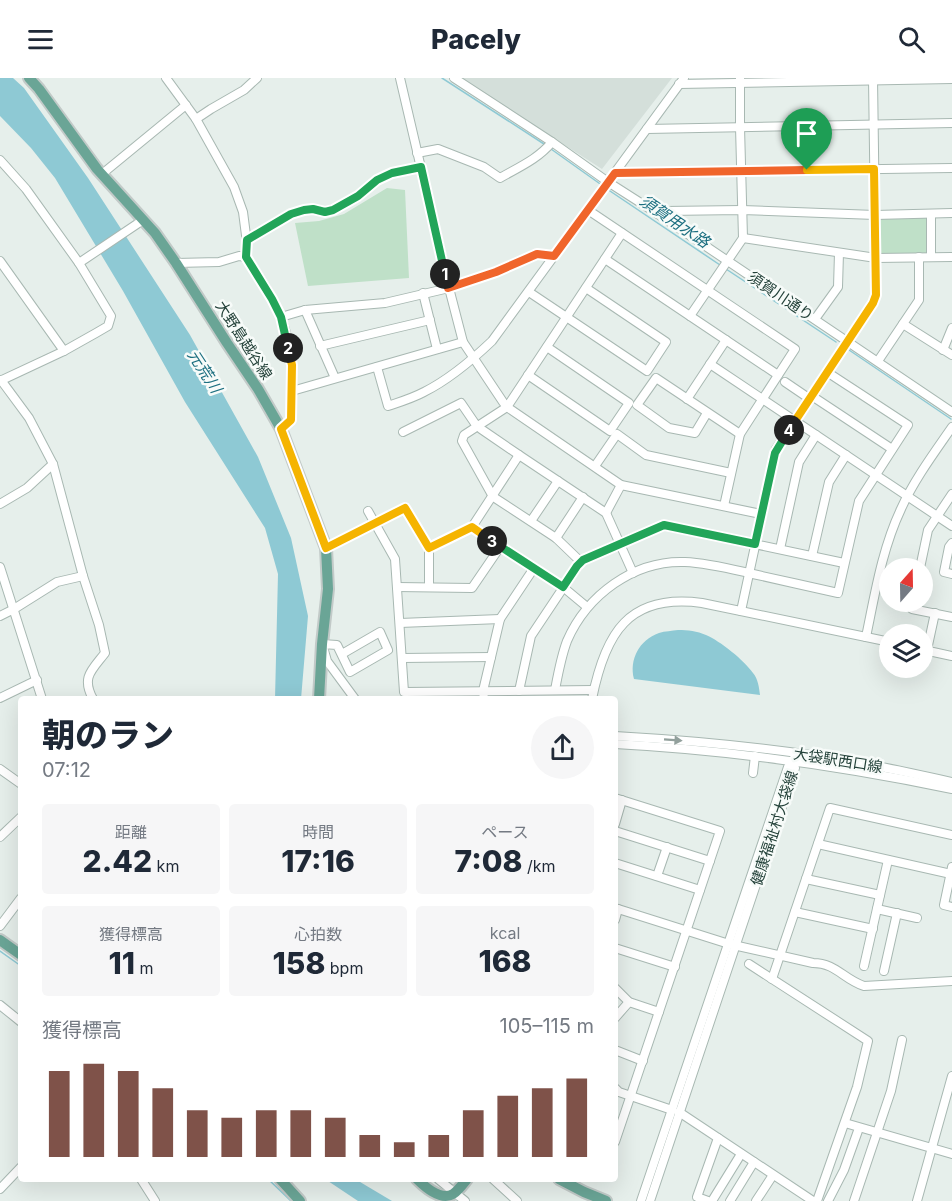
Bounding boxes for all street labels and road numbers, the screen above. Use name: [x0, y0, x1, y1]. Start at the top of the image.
street label: 須賀川通り: [745, 267, 817, 325]
street label: 大野島越谷線: [212, 297, 276, 383]
street label: 大袋駅西口線: [792, 744, 884, 776]
street label: 健康福祉村大袋線: [746, 768, 802, 888]

